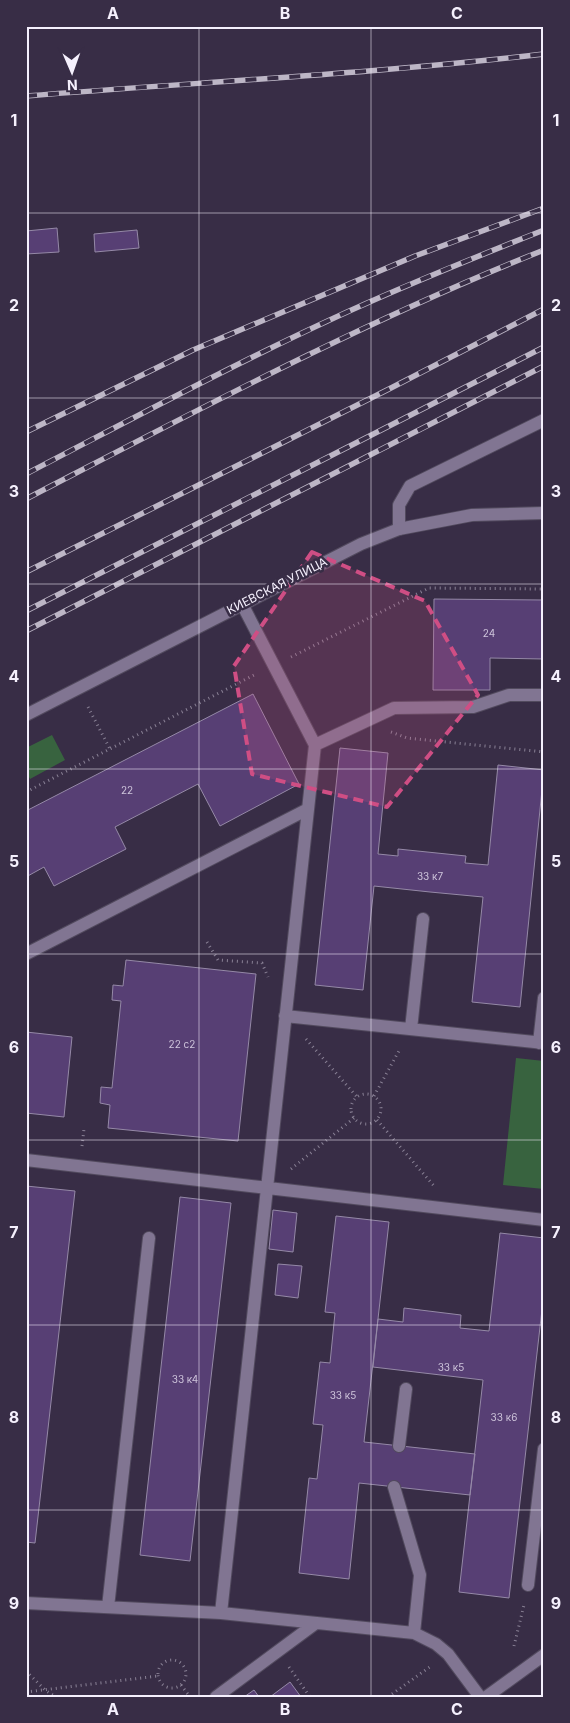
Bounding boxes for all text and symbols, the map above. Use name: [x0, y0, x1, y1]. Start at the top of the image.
text: A: [107, 3, 119, 23]
text: B: [280, 3, 290, 23]
text: C: [451, 3, 463, 23]
north arrow: [48, 48, 98, 98]
text: N: [67, 77, 78, 94]
text: 1: [11, 110, 17, 130]
text: 1: [553, 110, 559, 130]
text: 2: [9, 295, 19, 315]
text: 2: [551, 295, 561, 315]
text: 3: [9, 481, 19, 501]
text: 3: [551, 481, 561, 501]
street label: КИЕВСКАЯ УЛИЦА: [224, 554, 330, 617]
house number: 24: [483, 627, 495, 639]
text: 4: [9, 666, 20, 686]
text: 4: [551, 666, 562, 686]
house number: 22: [121, 784, 133, 796]
text: 5: [9, 851, 19, 871]
text: 5: [551, 851, 561, 871]
house number: 33 к7: [417, 870, 443, 882]
text: 6: [9, 1037, 19, 1057]
text: 6: [551, 1037, 561, 1057]
house number: 22 с2: [169, 1038, 195, 1050]
text: 7: [9, 1222, 19, 1242]
text: 7: [551, 1222, 561, 1242]
house number: 33 к5: [438, 1361, 464, 1373]
house number: 33 к4: [172, 1373, 198, 1385]
house number: 33 к5: [330, 1389, 356, 1401]
text: 8: [9, 1407, 19, 1427]
text: 8: [551, 1407, 561, 1427]
house number: 33 к6: [491, 1411, 517, 1423]
text: 9: [9, 1593, 19, 1613]
text: 9: [551, 1593, 561, 1613]
text: A: [107, 1699, 119, 1719]
text: B: [280, 1699, 290, 1719]
text: C: [451, 1699, 463, 1719]

